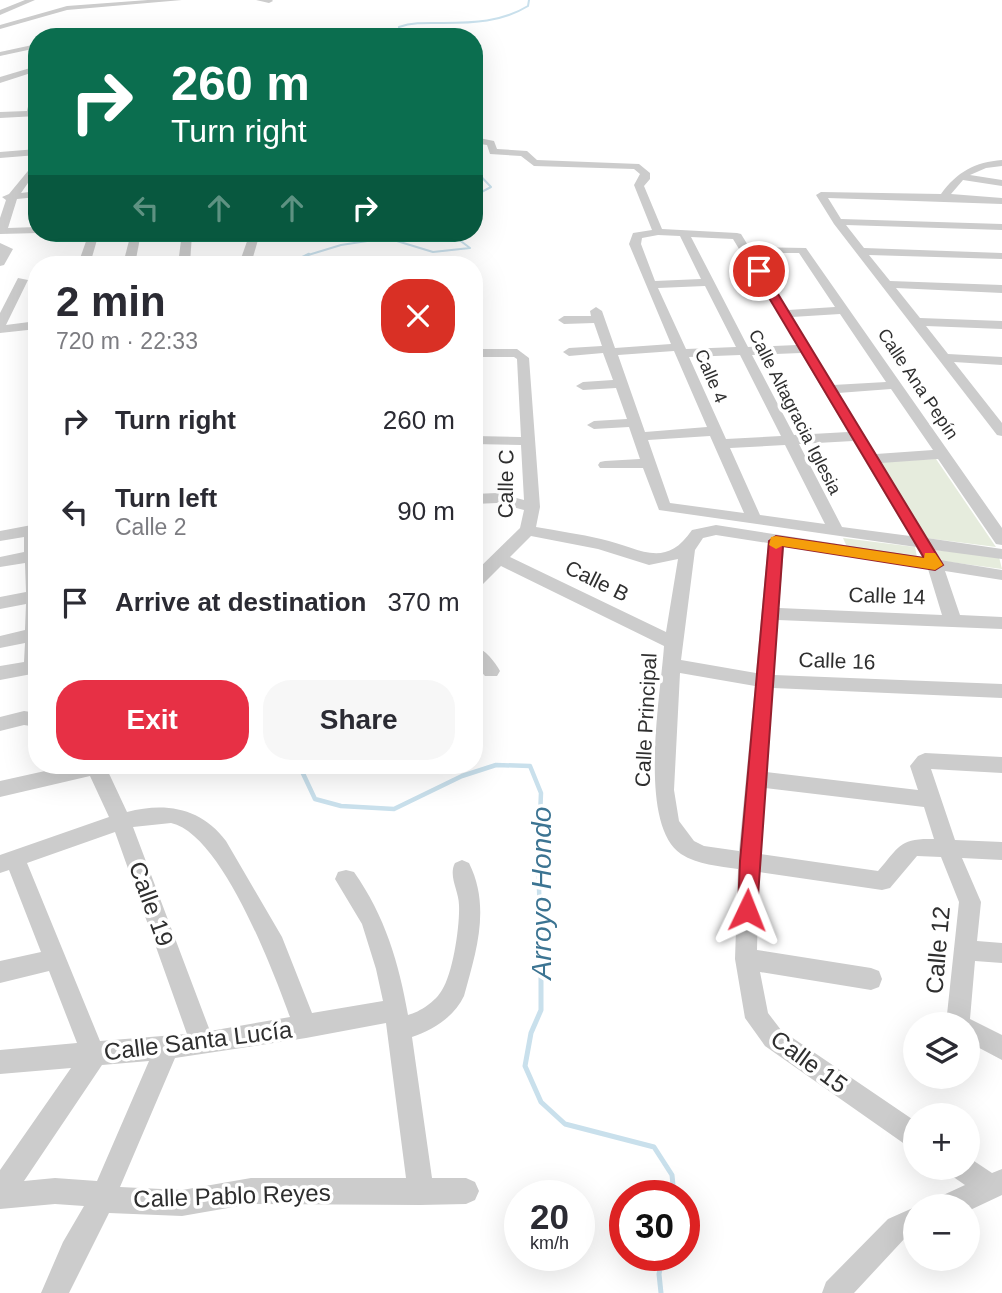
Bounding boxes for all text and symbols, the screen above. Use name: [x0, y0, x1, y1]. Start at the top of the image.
icon: right: [56, 56, 147, 147]
text: 260 m: [171, 56, 310, 110]
text: Turn right: [171, 113, 307, 149]
icon: left: [127, 189, 165, 227]
icon: ahead: [200, 189, 238, 227]
icon: ahead: [273, 189, 311, 227]
icon: right: [346, 189, 384, 227]
pin: [729, 241, 789, 301]
icon: arrive: [740, 252, 778, 290]
text: 2 min: [56, 278, 166, 325]
button: close: [381, 279, 455, 353]
street label: Calle Ana Pepín: [874, 325, 962, 443]
street label: Calle Altagracia Iglesia: [745, 326, 846, 499]
text: 720 m · 22:33: [56, 328, 198, 354]
street label: Calle 4: [691, 346, 731, 406]
icon: right: [56, 402, 94, 440]
text: Turn right: [115, 405, 236, 435]
text: 260 m: [383, 405, 455, 435]
street label: Calle C: [493, 449, 518, 519]
text: Turn left: [115, 483, 217, 513]
icon: left: [56, 493, 94, 531]
text: 90 m: [397, 496, 455, 526]
text: Calle 2: [115, 514, 187, 540]
street label: Calle B: [562, 555, 633, 606]
street label: Calle 14: [848, 583, 926, 608]
icon: arrive: [56, 584, 94, 622]
text: Arrive at destination: [115, 587, 366, 617]
text: 370 m: [387, 587, 460, 617]
street label: Calle 16: [798, 648, 876, 673]
street label: Calle Principal: [631, 652, 660, 788]
button: Exit: [56, 680, 249, 760]
button: Share: [263, 680, 455, 760]
water label: Arroyo Hondo: [526, 807, 557, 981]
street label: Calle 19: [124, 858, 179, 950]
position arrow: [710, 873, 784, 947]
street label: Calle 12: [920, 905, 955, 995]
map controls: [903, 1012, 980, 1271]
button: layers: [903, 1012, 980, 1089]
street label: Calle Santa Lucía: [102, 1015, 294, 1065]
street label: Calle 15: [766, 1025, 853, 1098]
button: +: [903, 1103, 980, 1180]
street label: Calle Pablo Reyes: [133, 1179, 331, 1212]
speed limit sign: 30: [609, 1180, 700, 1271]
button: −: [903, 1194, 980, 1271]
text: 20: [530, 1197, 569, 1236]
text: km/h: [530, 1233, 569, 1253]

